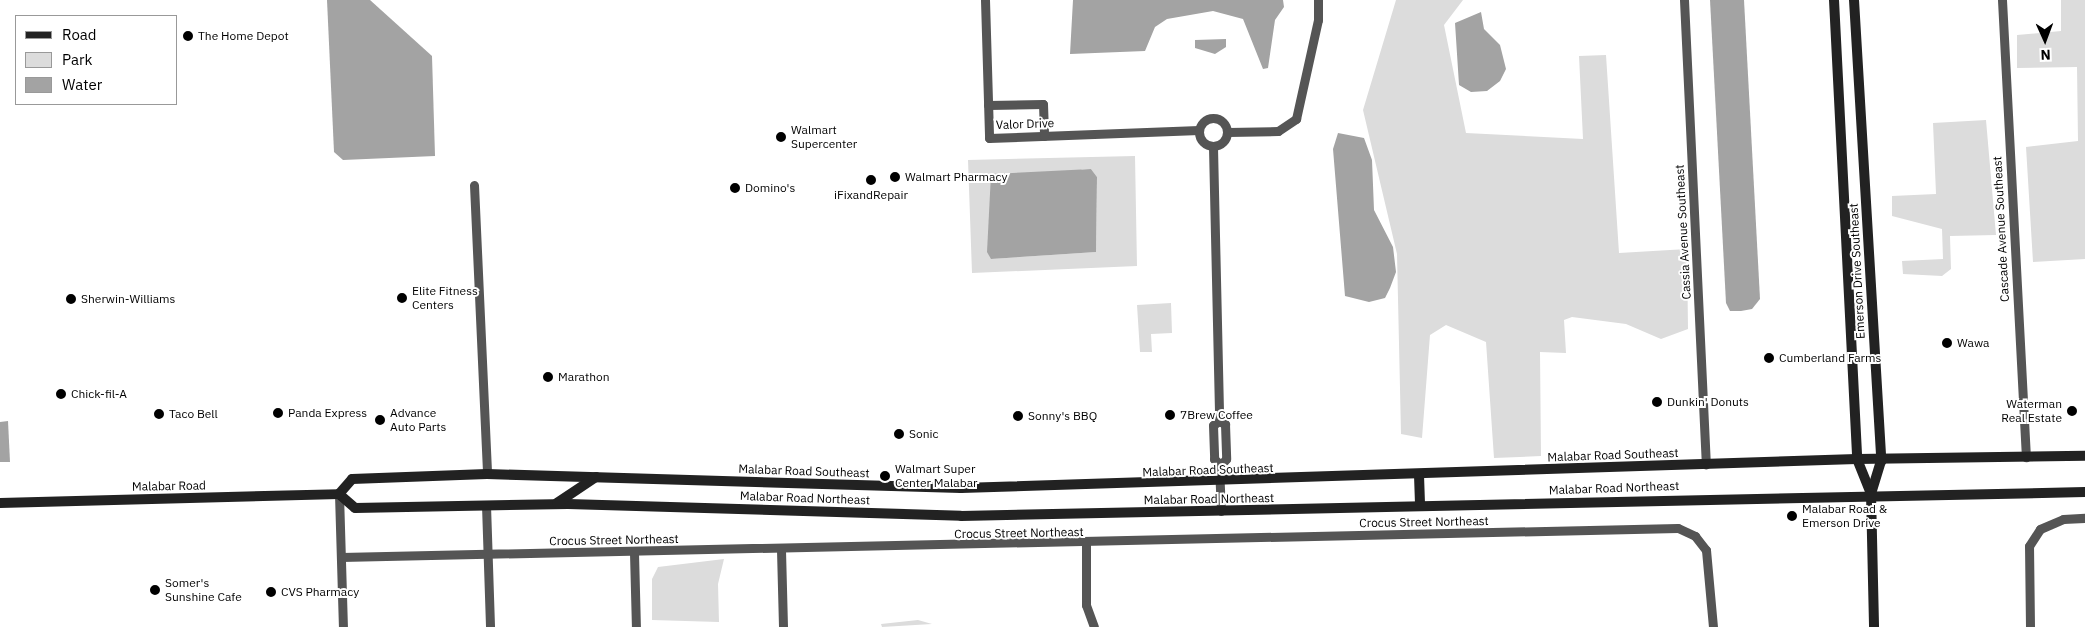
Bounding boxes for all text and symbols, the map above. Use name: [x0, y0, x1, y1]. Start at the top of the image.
legend: [15, 15, 178, 105]
north arrow: [2020, 15, 2070, 65]
text: Road: [62, 25, 97, 44]
place label: The Home Depot: [198, 29, 289, 43]
marker: The Home Depot: [182, 30, 194, 42]
text: N: [2040, 46, 2051, 64]
text: Park: [62, 50, 92, 69]
text: Water: [62, 75, 102, 94]
street label: Valor Drive: [996, 116, 1054, 132]
place label: Walmart Supercenter: [791, 123, 857, 151]
marker: Walmart Supercenter: [775, 131, 787, 143]
street label: Cascade Avenue Southeast: [1990, 156, 2012, 302]
street label: Cassia Avenue Southeast: [1672, 164, 1694, 300]
place label: Walmart Pharmacy: [905, 170, 1007, 184]
marker: Walmart Pharmacy: [889, 171, 901, 183]
marker: iFixandRepair: [865, 174, 877, 186]
place label: Domino's: [745, 181, 795, 195]
marker: Domino's: [729, 182, 741, 194]
place label: iFixandRepair: [834, 188, 908, 202]
street label: Emerson Drive Southeast: [1846, 203, 1868, 339]
place label: Elite Fitness Centers: [412, 284, 478, 312]
place label: Sherwin-Williams: [81, 292, 175, 306]
marker: Elite Fitness Centers: [396, 292, 408, 304]
marker: Sherwin-Williams: [65, 293, 77, 305]
place label: Wawa: [1957, 336, 1989, 350]
marker: Wawa: [1941, 337, 1953, 349]
place label: Cumberland Farms: [1779, 351, 1881, 365]
marker: Cumberland Farms: [1763, 352, 1775, 364]
place label: Marathon: [558, 370, 609, 384]
marker: Marathon: [542, 371, 554, 383]
place label: Chick-fil-A: [71, 387, 127, 401]
marker: Chick-fil-A: [55, 388, 67, 400]
place label: Dunkin' Donuts: [1667, 395, 1749, 409]
marker: Dunkin' Donuts: [1651, 396, 1663, 408]
place label: Waterman Real Estate: [2001, 397, 2062, 425]
marker: Waterman Real Estate: [2066, 405, 2078, 417]
place label: Panda Express: [288, 406, 367, 420]
place label: Advance Auto Parts: [390, 406, 446, 434]
place label: Taco Bell: [169, 407, 218, 421]
marker: Panda Express: [272, 407, 284, 419]
marker: Taco Bell: [153, 408, 165, 420]
place label: 7Brew Coffee: [1180, 408, 1253, 422]
place label: Sonny's BBQ: [1028, 409, 1097, 423]
marker: 7Brew Coffee: [1164, 409, 1176, 421]
marker: Sonny's BBQ: [1012, 410, 1024, 422]
marker: Advance Auto Parts: [374, 414, 386, 426]
place label: Sonic: [909, 427, 939, 441]
marker: Sonic: [893, 428, 905, 440]
street label: Malabar Road Southeast: [1547, 446, 1679, 464]
street label: Malabar Road Southeast: [1142, 461, 1274, 479]
street label: Malabar Road Southeast: [738, 462, 870, 480]
place label: Walmart Super Center Malabar: [895, 462, 977, 490]
marker: Walmart Super Center Malabar: [879, 470, 891, 482]
street label: Malabar Road: [132, 478, 206, 494]
street label: Malabar Road Northeast: [1549, 479, 1679, 497]
street label: Malabar Road Northeast: [740, 489, 870, 507]
street label: Malabar Road Northeast: [1144, 491, 1274, 507]
place label: Malabar Road & Emerson Drive: [1802, 502, 1887, 530]
marker: Malabar Road & Emerson Drive: [1786, 510, 1798, 522]
street label: Crocus Street Northeast: [1359, 514, 1489, 530]
street label: Crocus Street Northeast: [954, 525, 1084, 541]
street label: Crocus Street Northeast: [549, 532, 679, 548]
place label: Somer's Sunshine Cafe: [165, 576, 242, 604]
marker: Somer's Sunshine Cafe: [149, 584, 161, 596]
place label: CVS Pharmacy: [281, 585, 359, 599]
marker: CVS Pharmacy: [265, 586, 277, 598]

